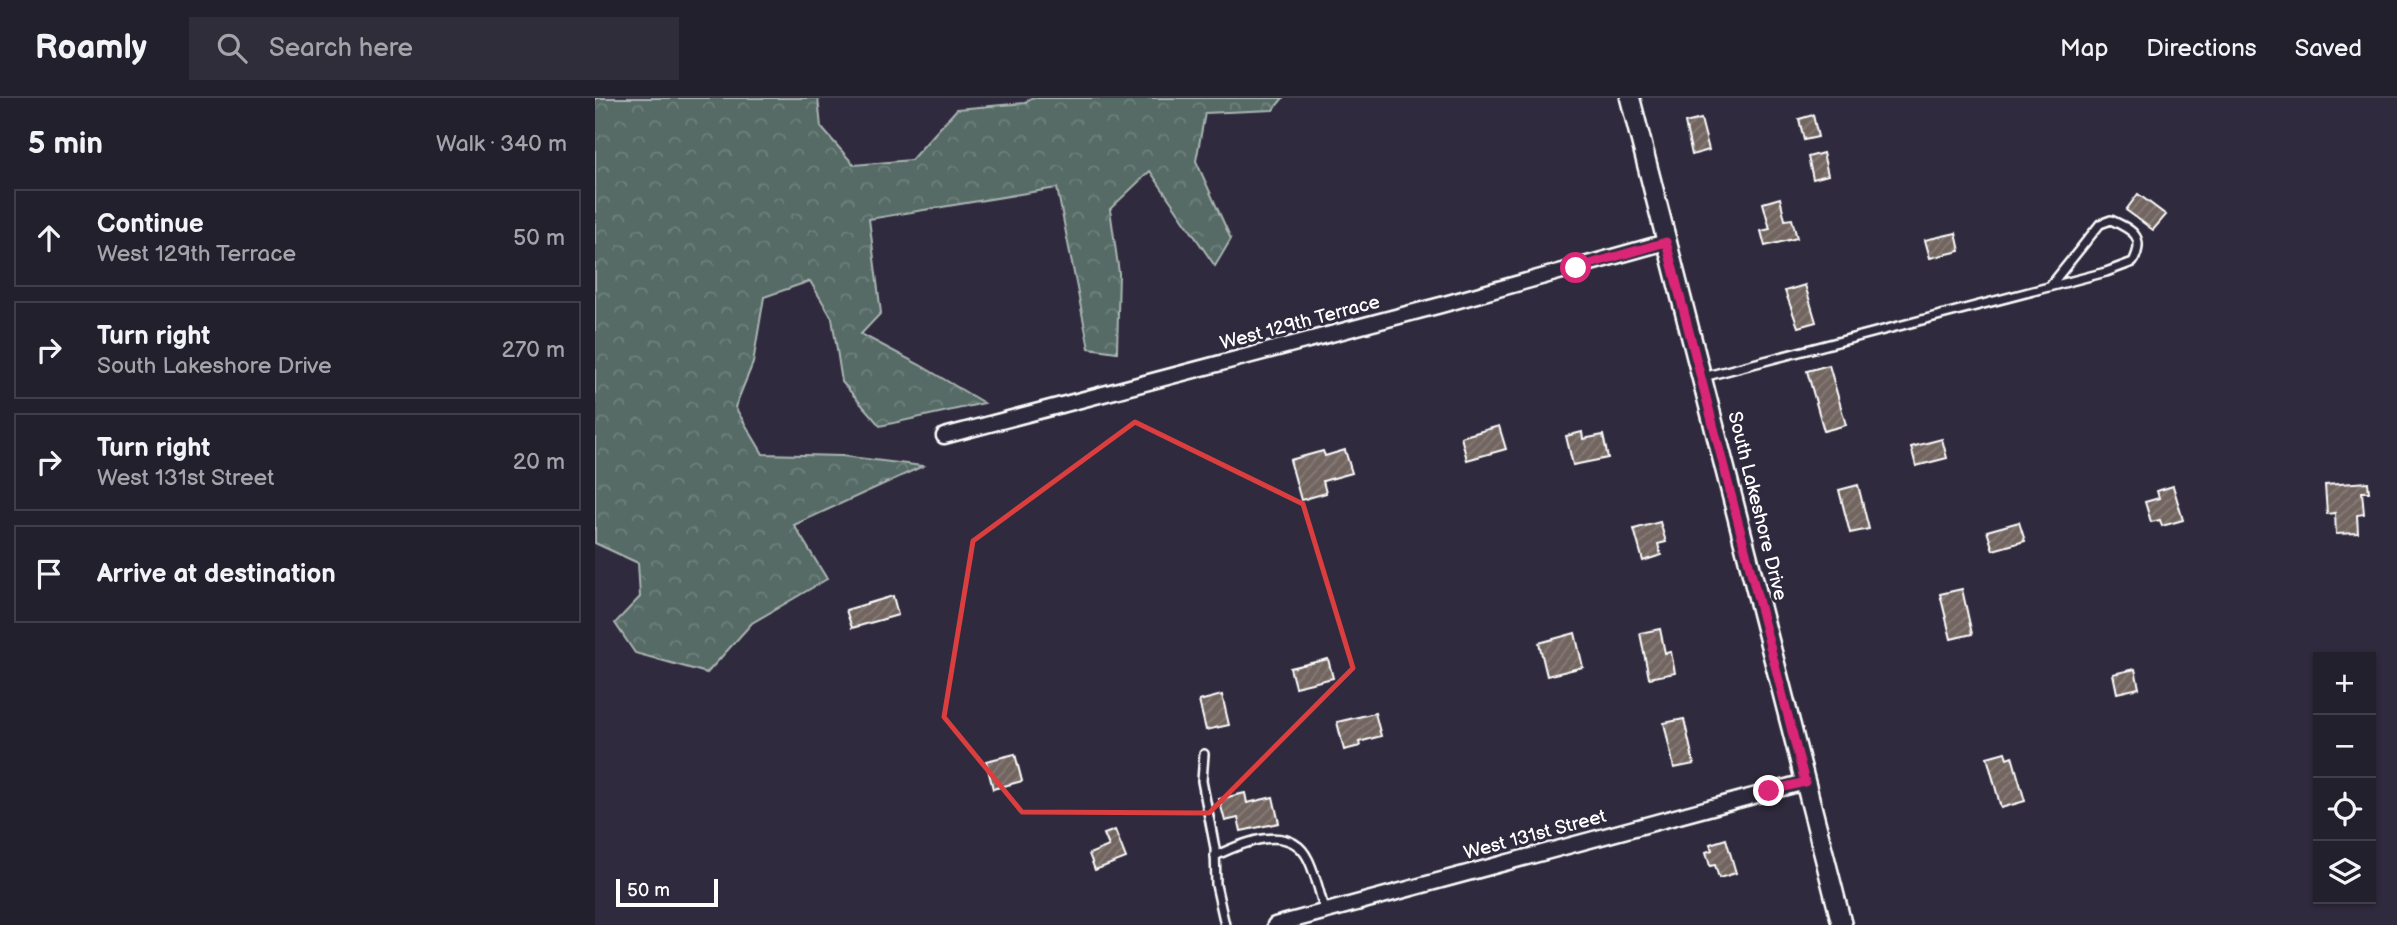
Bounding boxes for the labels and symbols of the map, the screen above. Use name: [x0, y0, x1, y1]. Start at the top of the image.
route start: [1560, 252, 1591, 283]
street label: West 129th Terrace: [1218, 291, 1382, 355]
street label: South Lakeshore Drive: [1722, 409, 1792, 603]
route end: [1753, 775, 1784, 806]
street label: West 131st Street: [1461, 805, 1609, 865]
scale bar: [616, 876, 717, 908]

